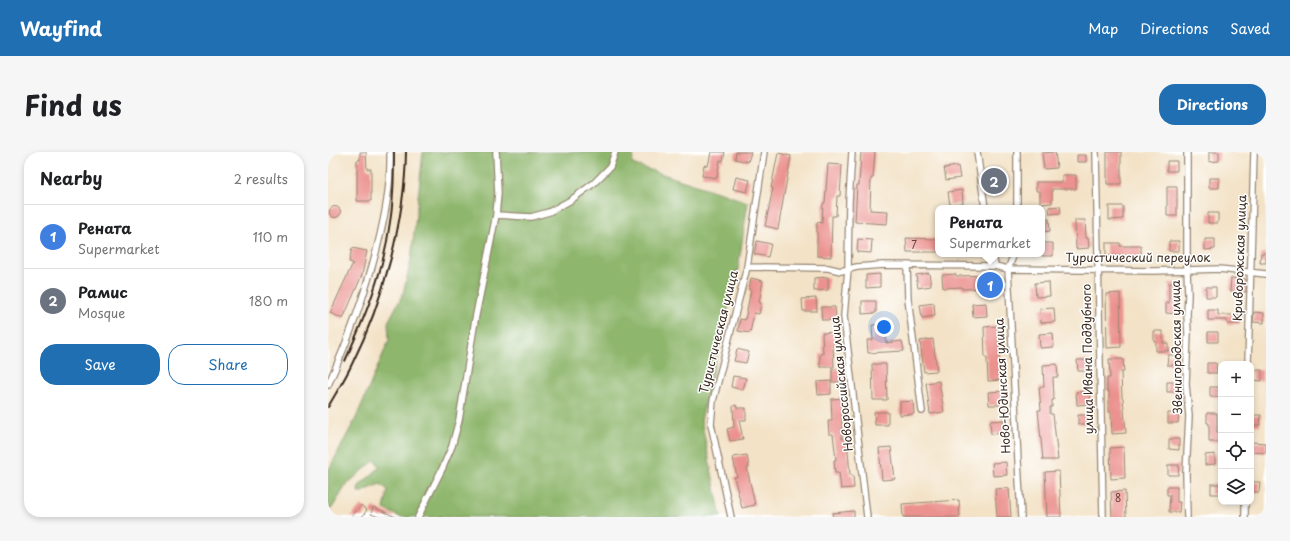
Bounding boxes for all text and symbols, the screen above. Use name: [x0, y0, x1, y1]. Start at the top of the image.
text: Wayfind: [20, 14, 102, 42]
text: Map: [1088, 18, 1118, 39]
text: Directions: [1140, 18, 1208, 39]
text: Saved: [1230, 18, 1270, 39]
text: Find us: [24, 83, 122, 126]
button: Directions: [1159, 84, 1266, 125]
text: Nearby: [40, 165, 102, 191]
pin: 2: [981, 166, 1007, 196]
text: 2 results: [234, 169, 288, 188]
street label: Криворожская улица: [1228, 194, 1250, 321]
popup: [935, 205, 1045, 257]
text: Рената: [949, 210, 1003, 233]
text: Рената: [78, 216, 132, 239]
text: 1: [50, 227, 56, 246]
text: 110 m: [253, 227, 288, 246]
text: Supermarket: [949, 233, 1031, 252]
house number: 7: [911, 237, 917, 252]
text: Supermarket: [78, 239, 160, 258]
street label: Туристический переулок: [1066, 248, 1211, 266]
street label: Туристическая улица: [694, 268, 742, 395]
pin: 1: [977, 270, 1003, 300]
street label: Звенигородская улица: [1166, 279, 1186, 414]
text: Рамис: [78, 280, 128, 303]
street label: улица Ивана Поддубного: [1077, 283, 1097, 434]
text: 2: [48, 291, 58, 310]
text: 180 m: [249, 291, 288, 310]
text: Mosque: [78, 303, 125, 322]
street label: Новороссийская улица: [825, 315, 857, 453]
your location: [874, 317, 894, 337]
street label: Ново-Юдинская улица: [989, 317, 1015, 454]
button: Save: [40, 344, 160, 385]
button: Share: [168, 344, 288, 385]
map controls: [1218, 361, 1254, 505]
button: +: [1218, 361, 1254, 397]
button: −: [1218, 397, 1254, 433]
button: locate: [1218, 433, 1254, 469]
button: layers: [1218, 469, 1254, 505]
house number: 8: [1115, 490, 1121, 505]

